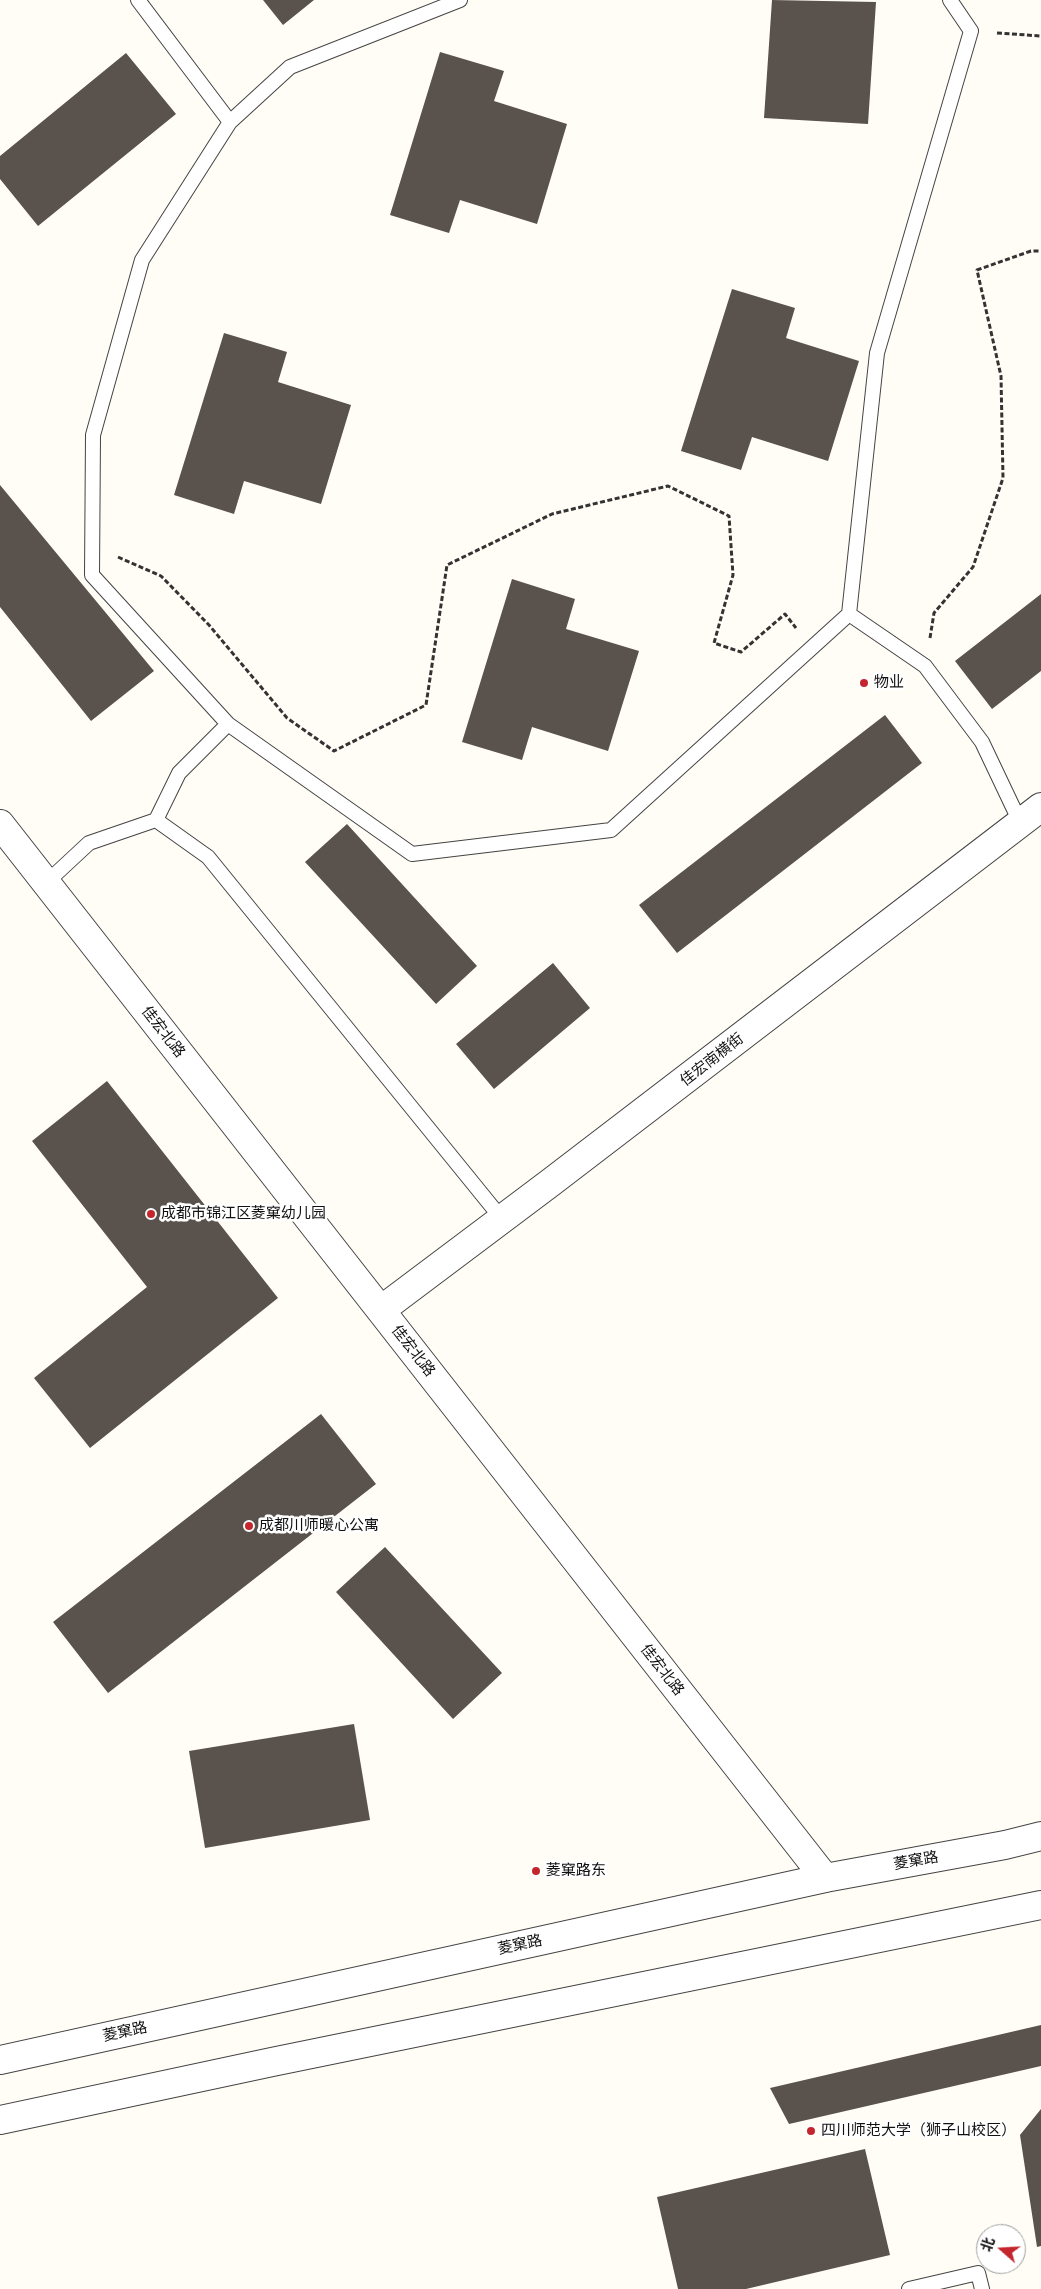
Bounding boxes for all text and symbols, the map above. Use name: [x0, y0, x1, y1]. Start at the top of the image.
place label: 物业: [874, 674, 904, 692]
marker: 物业: [858, 677, 870, 689]
street label: 佳宏北路: [137, 1003, 189, 1061]
street label: 佳宏南横街: [677, 1030, 747, 1090]
place label: 成都市锦江区菱窠幼儿园: [161, 1205, 326, 1223]
marker: 成都市锦江区菱窠幼儿园: [145, 1208, 157, 1220]
street label: 佳宏北路: [387, 1322, 439, 1380]
place label: 成都川师暖心公寓: [259, 1517, 379, 1535]
marker: 成都川师暖心公寓: [243, 1520, 255, 1532]
street label: 佳宏北路: [636, 1641, 688, 1699]
street label: 菱窠路: [892, 1848, 940, 1874]
place label: 菱窠路东: [546, 1862, 606, 1880]
marker: 菱窠路东: [530, 1865, 542, 1877]
street label: 菱窠路: [496, 1932, 544, 1958]
street label: 菱窠路: [101, 2019, 149, 2045]
place label: 四川师范大学（狮子山校区）: [821, 2122, 1016, 2140]
marker: 四川师范大学（狮子山校区）: [805, 2125, 817, 2137]
north arrow: [976, 2224, 1026, 2274]
text: 北: [977, 2235, 999, 2254]

